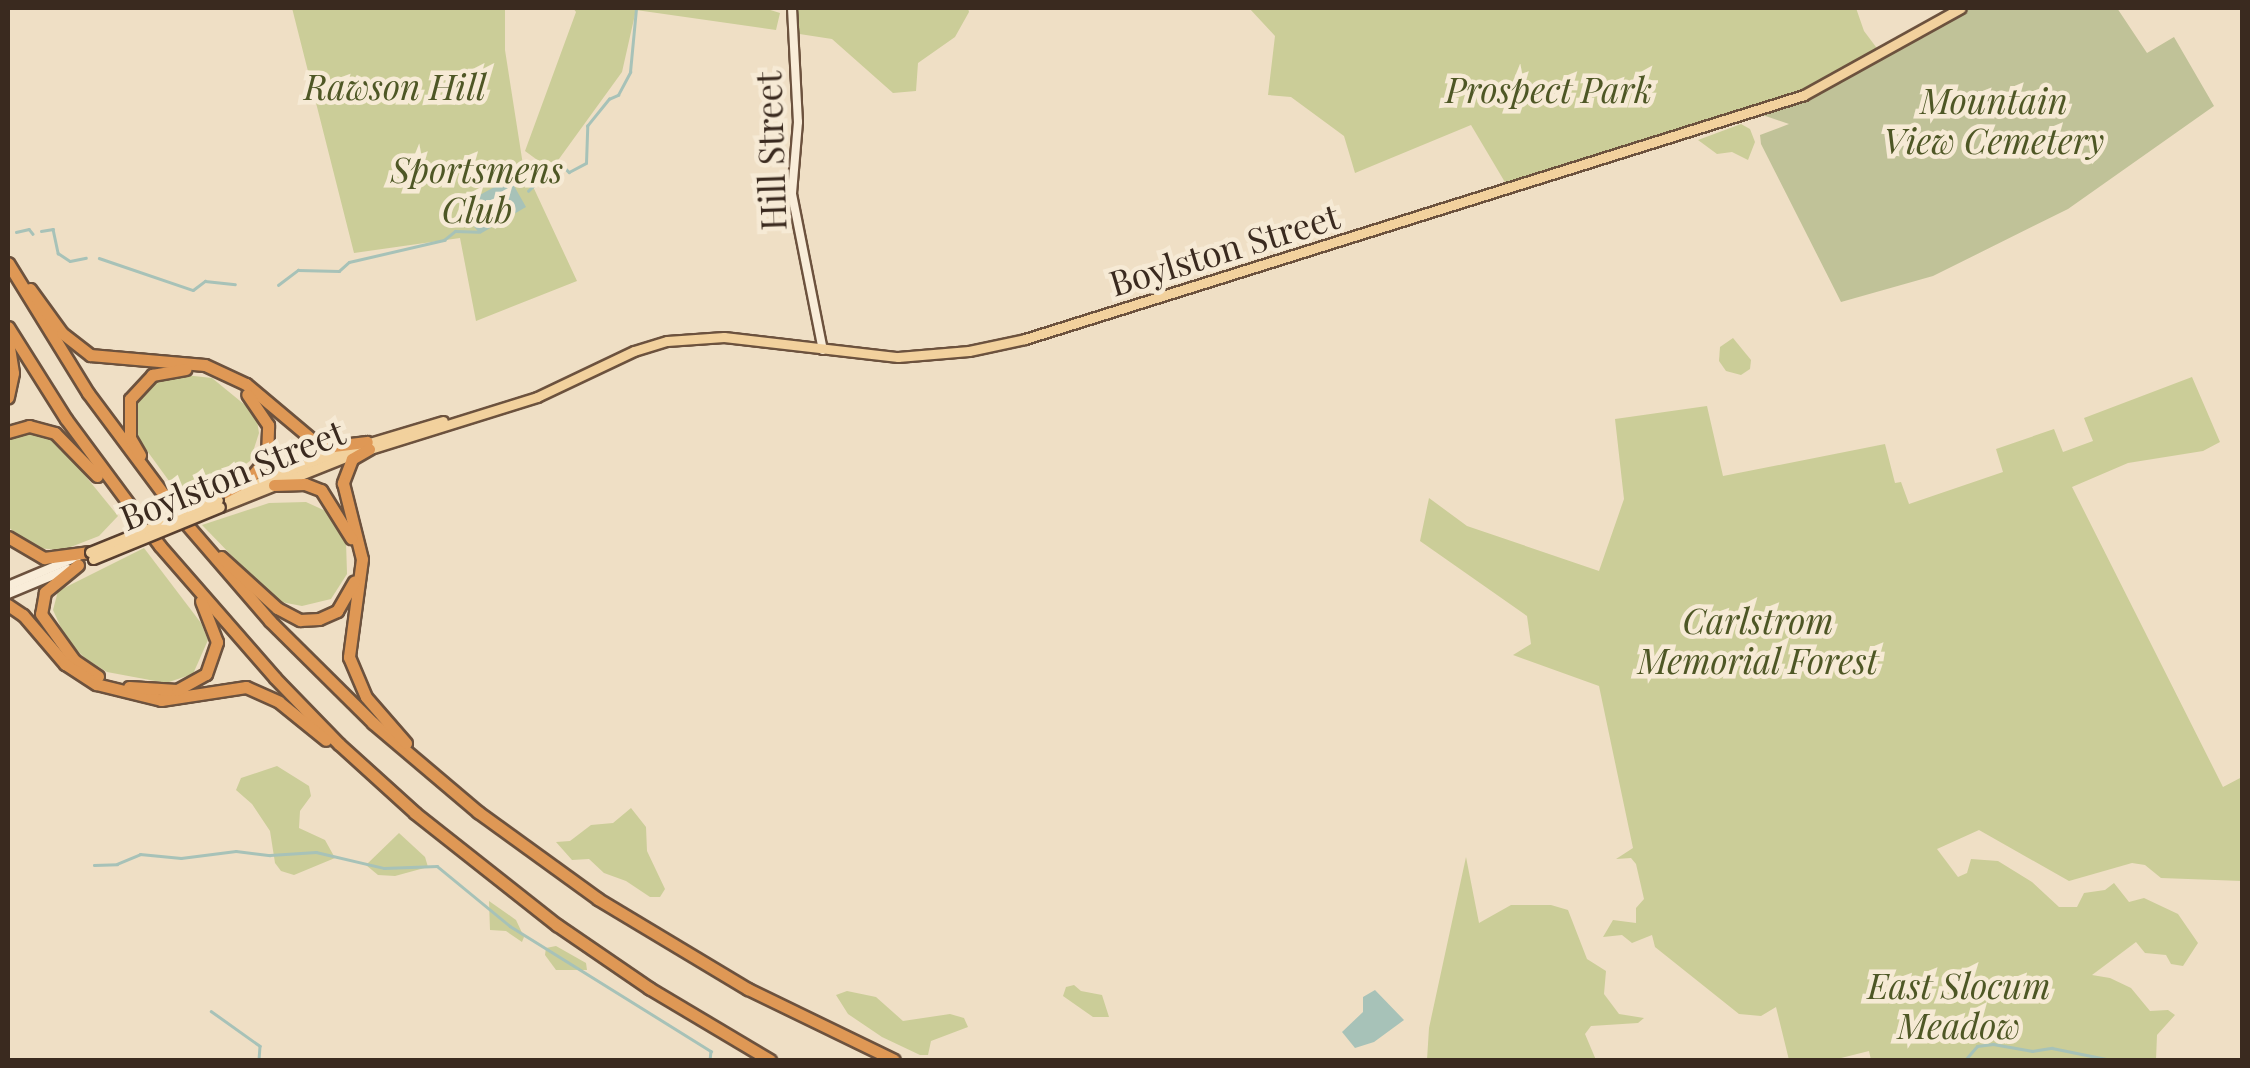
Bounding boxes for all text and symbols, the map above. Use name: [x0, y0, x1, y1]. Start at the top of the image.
park label: Rawson Hill: [304, 65, 486, 107]
park label: Prospect Park: [1446, 68, 1652, 110]
street label: Hill Street: [746, 71, 794, 231]
park label: Mountain View Cemetery: [1884, 79, 2104, 161]
park label: Sportsmens Club: [391, 148, 563, 230]
street label: Boylston Street: [1104, 194, 1344, 304]
street label: Boylston Street: [114, 410, 350, 538]
park label: Carlstrom Memorial Forest: [1637, 599, 1879, 681]
park label: East Slocum Meadow: [1867, 964, 2051, 1046]

